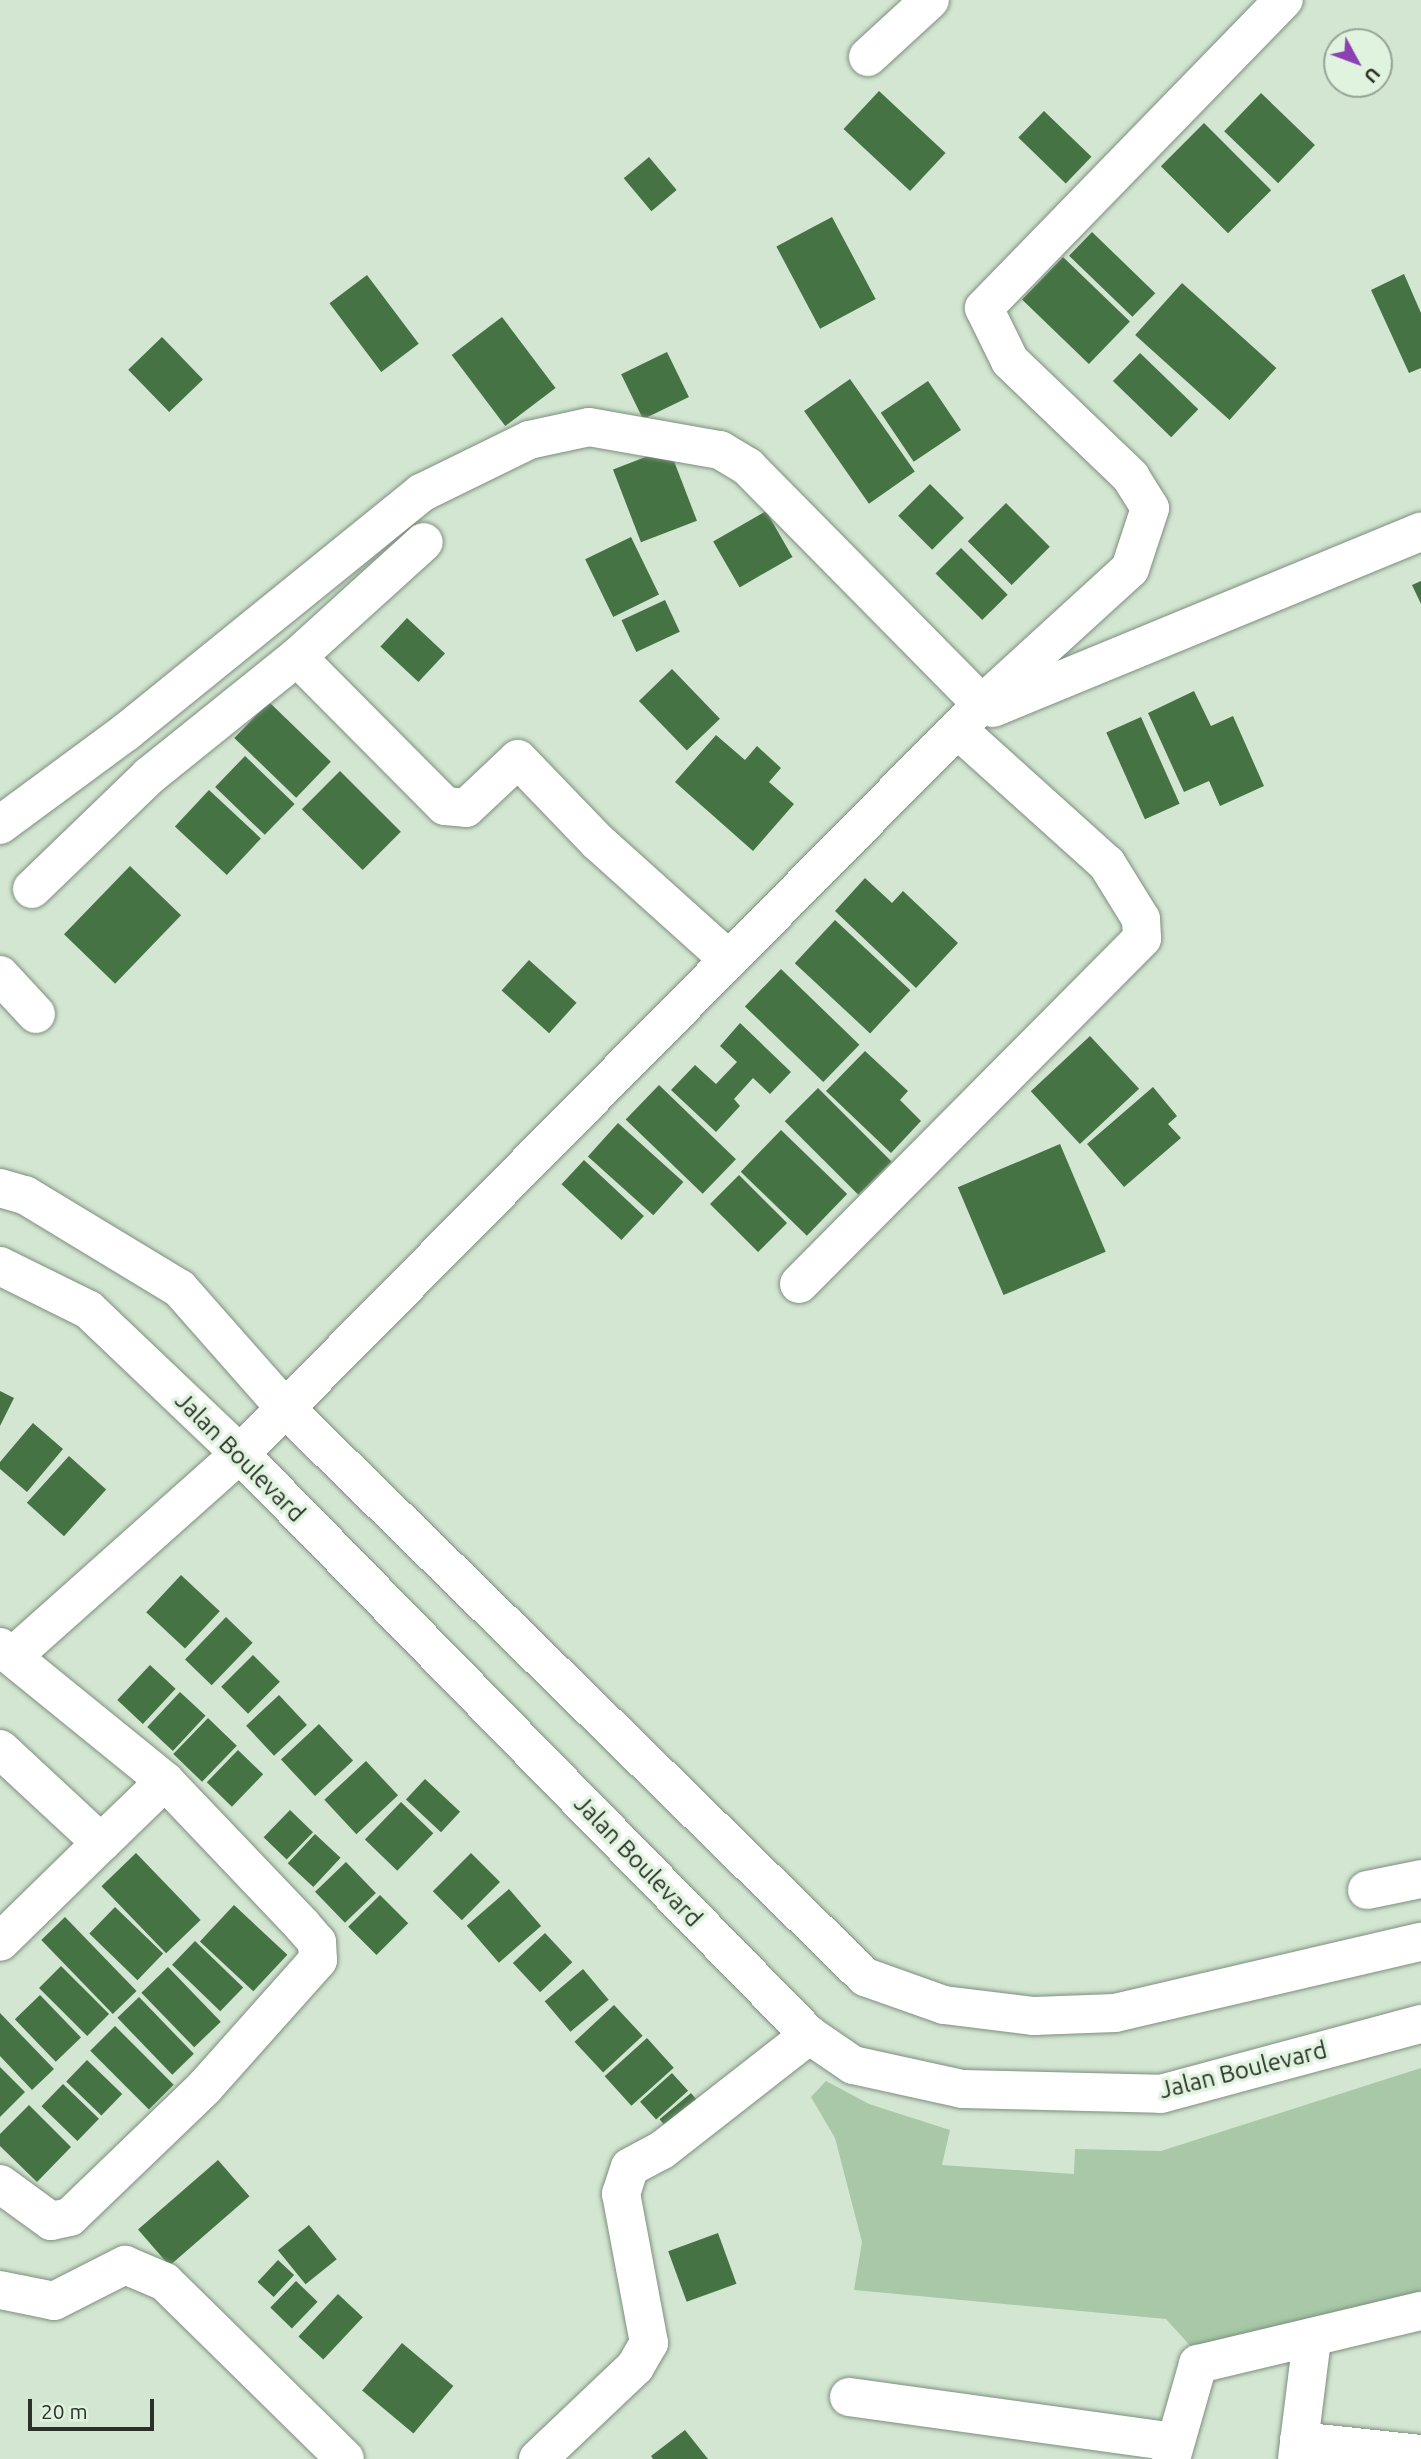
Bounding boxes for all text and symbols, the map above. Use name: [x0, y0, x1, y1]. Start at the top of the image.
north arrow: [1323, 28, 1393, 98]
text: U: [1360, 63, 1385, 88]
street label: Jalan Boulevard: [169, 1386, 311, 1528]
street label: Jalan Boulevard: [568, 1789, 708, 1933]
street label: Jalan Boulevard: [1156, 2035, 1330, 2105]
scale bar: [32, 2386, 158, 2430]
text: 20 m: [41, 2399, 88, 2423]

